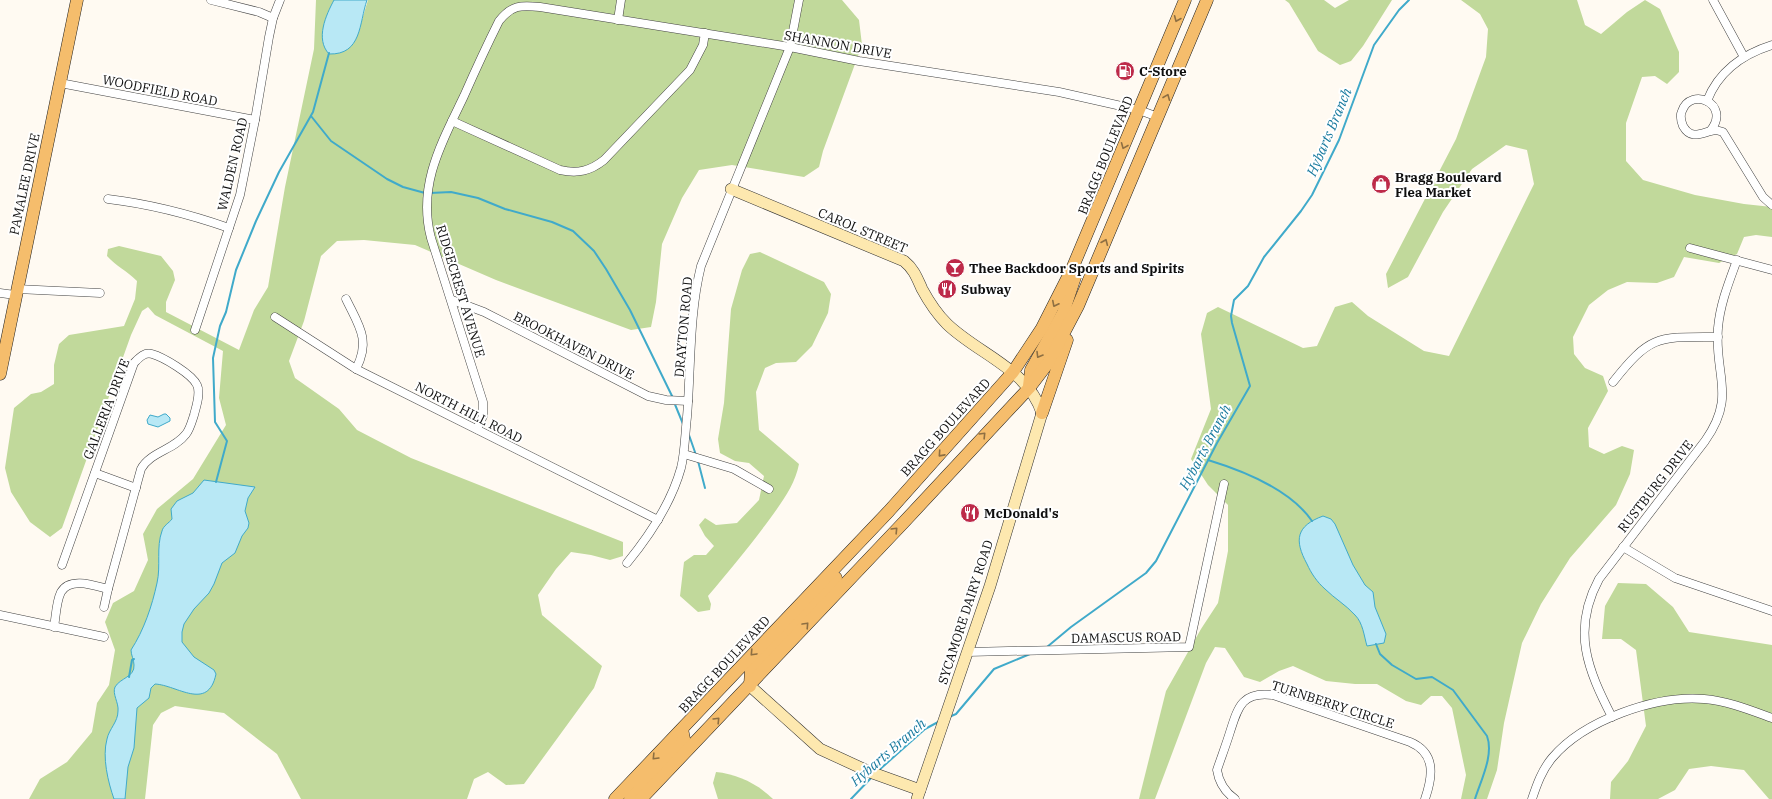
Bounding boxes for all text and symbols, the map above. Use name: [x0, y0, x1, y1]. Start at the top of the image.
one-way arrow: [1174, 15, 1182, 22]
street label: SHANNON DRIVE: [783, 27, 893, 62]
fuel station icon: C-Store: [1114, 60, 1136, 82]
place label: C-Store: [1139, 63, 1187, 80]
street label: WOODFIELD ROAD: [101, 71, 219, 110]
water label: Hybarts Branch: [1302, 85, 1356, 180]
street label: BRAGG BOULEVARD: [1074, 93, 1137, 217]
one-way arrow: [1162, 93, 1170, 100]
street label: WALDEN ROAD: [214, 116, 251, 212]
street label: PAMALEE DRIVE: [5, 132, 44, 236]
one-way arrow: [1121, 142, 1129, 150]
place label: Bragg Boulevard Flea Market: [1395, 169, 1502, 201]
shop icon: Bragg Boulevard Flea Market: [1370, 173, 1392, 195]
street label: CAROL STREET: [815, 204, 911, 257]
street label: RIDGECREST AVENUE: [432, 223, 489, 360]
one-way arrow: [1100, 239, 1108, 247]
bar icon: Thee Backdoor Sports and Spirits: [944, 257, 966, 279]
place label: Thee Backdoor Sports and Spirits: [969, 260, 1184, 277]
street label: DRAYTON ROAD: [671, 276, 696, 378]
restaurant icon: Subway: [936, 278, 958, 300]
place label: Subway: [961, 281, 1012, 298]
one-way arrow: [1052, 299, 1060, 307]
street label: BROOKHAVEN DRIVE: [511, 308, 637, 383]
one-way arrow: [1036, 351, 1043, 358]
street label: GALLERIA DRIVE: [79, 356, 133, 462]
street label: BRAGG BOULEVARD: [897, 375, 994, 480]
street label: NORTH HILL ROAD: [412, 378, 525, 447]
water label: Hybarts Branch: [1174, 401, 1235, 494]
one-way arrow: [978, 432, 986, 440]
street label: RUSTBURG DRIVE: [1614, 437, 1697, 536]
one-way arrow: [938, 449, 945, 456]
restaurant icon: McDonald's: [959, 502, 981, 524]
place label: McDonald's: [984, 505, 1059, 522]
one-way arrow: [891, 528, 898, 535]
street label: SYCAMORE DAIRY ROAD: [934, 538, 997, 686]
street label: BRAGG BOULEVARD: [675, 612, 774, 716]
one-way arrow: [801, 622, 809, 630]
street label: DAMASCUS ROAD: [1071, 628, 1181, 647]
one-way arrow: [750, 648, 758, 656]
street label: TURNBERRY CIRCLE: [1269, 677, 1396, 732]
water label: Hybarts Branch: [846, 714, 930, 790]
one-way arrow: [712, 717, 720, 725]
one-way arrow: [652, 752, 660, 760]

